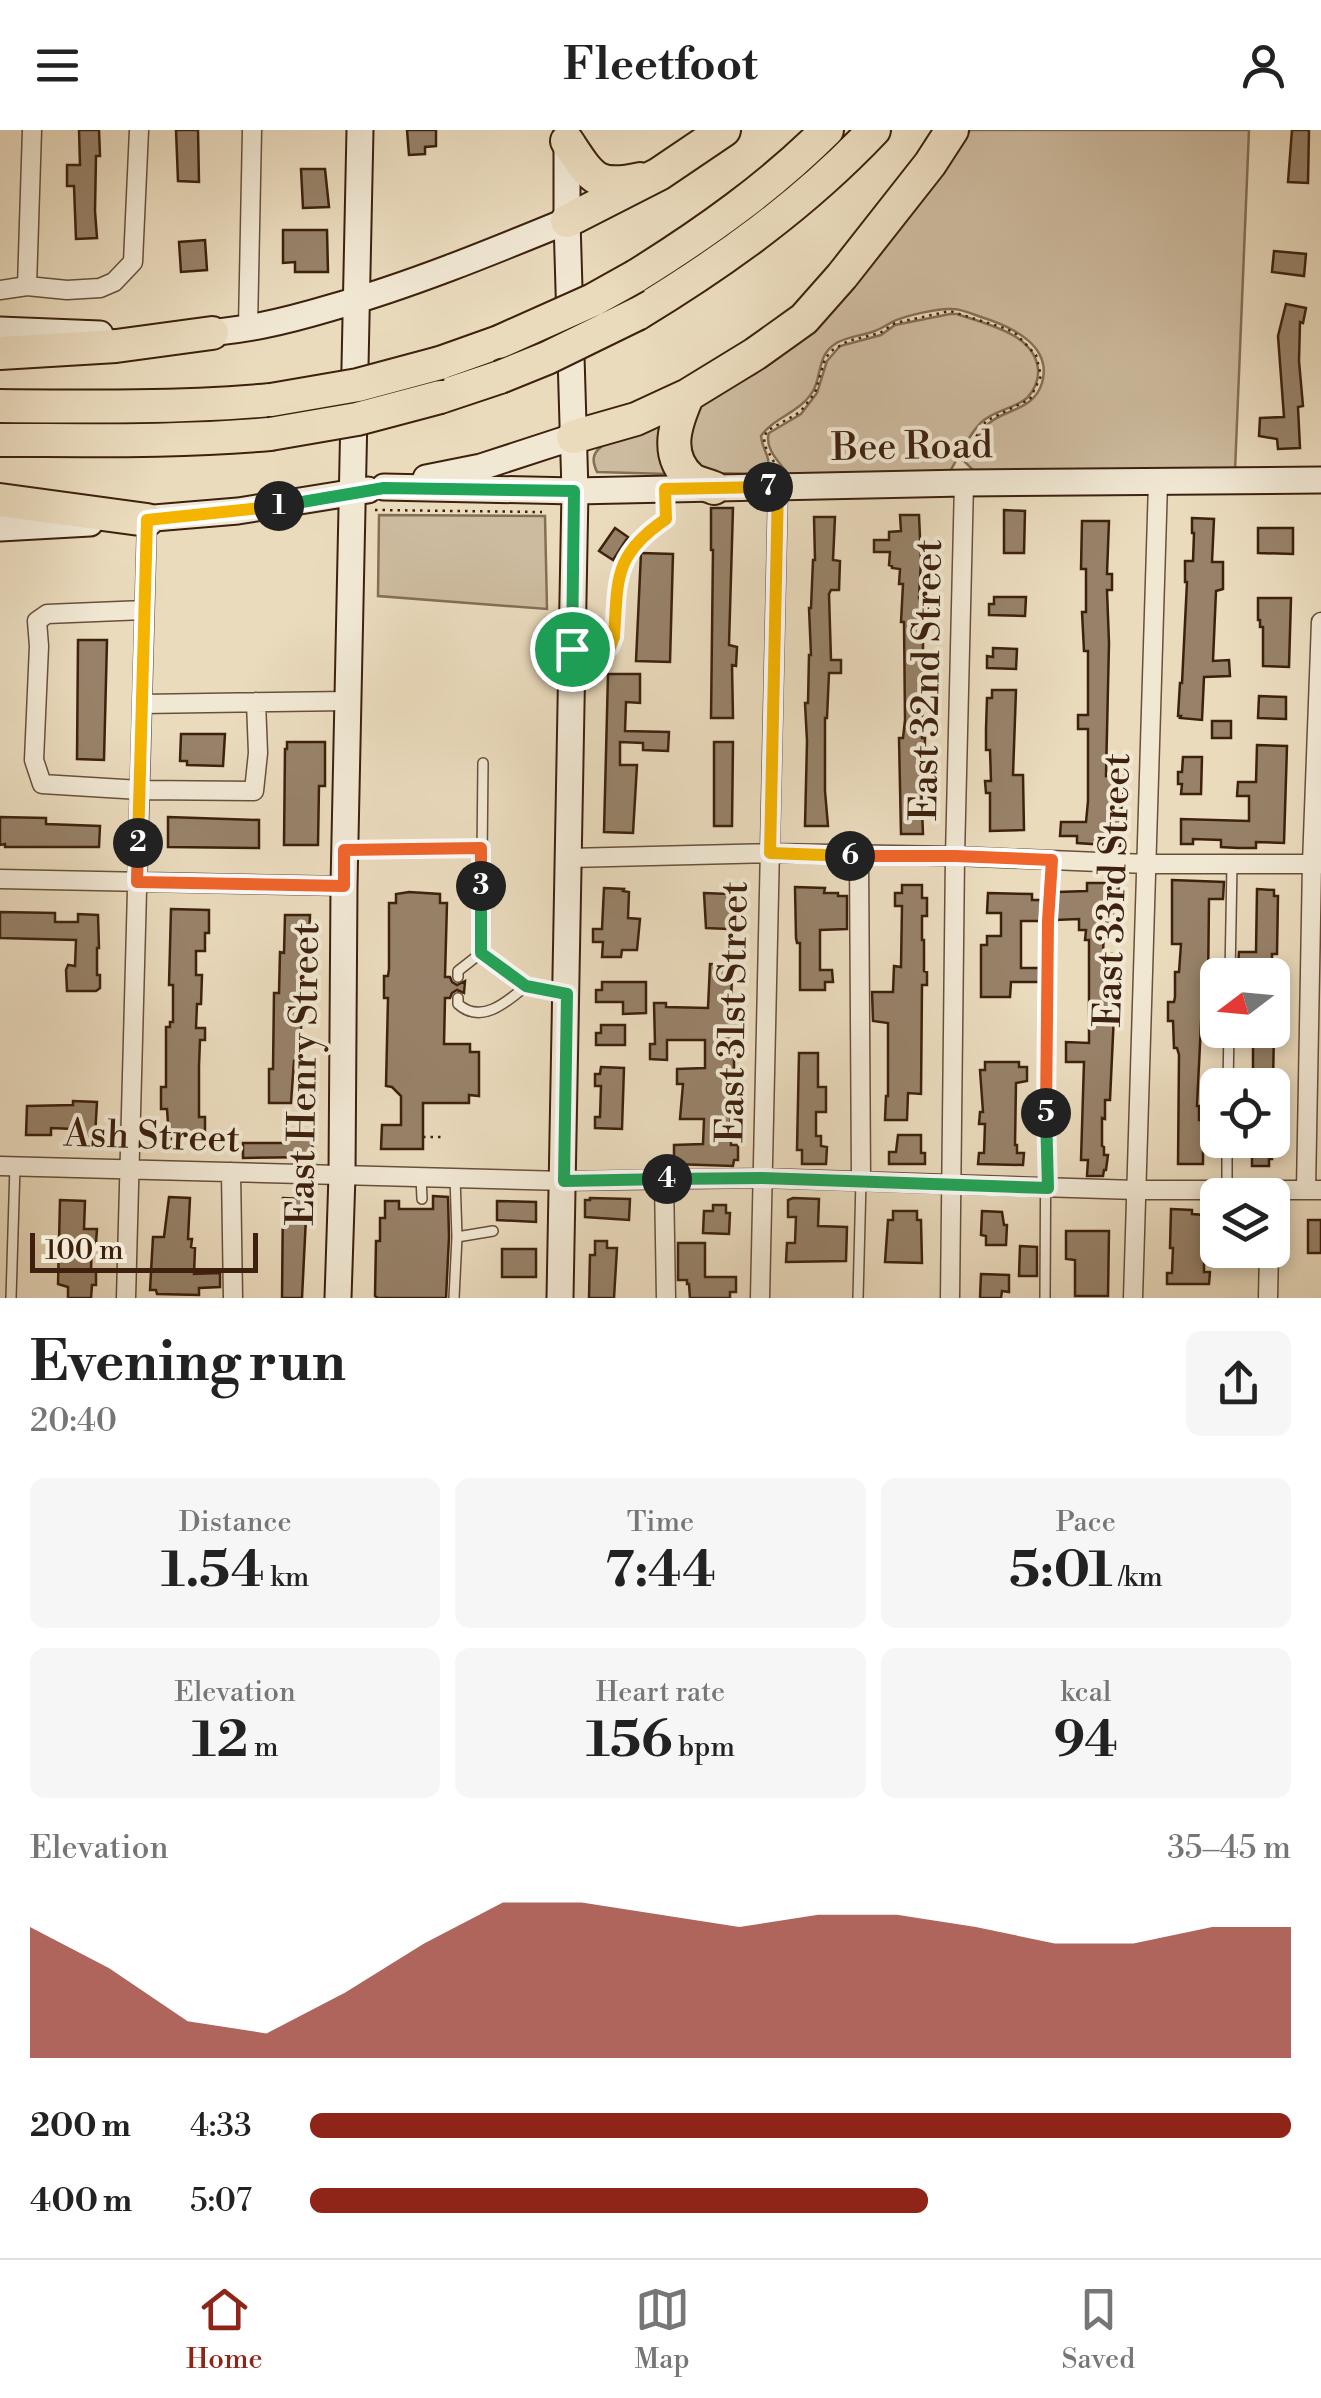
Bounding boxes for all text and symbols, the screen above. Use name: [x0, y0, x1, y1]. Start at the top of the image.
text: Fleetfoot: [563, 37, 758, 94]
icon: menu: [30, 38, 85, 93]
icon: person: [1236, 38, 1291, 93]
street label: Bee Road: [830, 422, 993, 472]
pin: 7: [743, 462, 793, 512]
text: 7: [760, 469, 776, 504]
pin: 1: [254, 481, 304, 531]
text: 1: [272, 488, 286, 523]
street label: East 32nd Street: [901, 539, 953, 821]
pin: [530, 607, 615, 692]
icon: arrive: [545, 622, 600, 677]
street label: East 33rd Street: [1085, 752, 1141, 1028]
pin: 2: [113, 818, 163, 868]
text: 2: [129, 825, 147, 860]
pin: 6: [825, 831, 875, 881]
text: 6: [841, 838, 859, 873]
pin: 3: [456, 861, 506, 911]
text: 3: [473, 868, 489, 903]
street label: East 31st Street: [707, 881, 759, 1143]
street label: East Henry Street: [278, 922, 330, 1226]
north arrow: [1200, 958, 1290, 1048]
map controls: [1200, 958, 1290, 1268]
button: locate: [1200, 1068, 1290, 1158]
pin: 5: [1021, 1088, 1071, 1138]
text: 5: [1037, 1095, 1055, 1130]
street label: Ash Street: [62, 1110, 241, 1164]
pin: 4: [642, 1154, 692, 1204]
text: 4: [658, 1161, 676, 1196]
button: layers: [1200, 1178, 1290, 1268]
scale bar: [30, 1228, 258, 1272]
text: 100 m: [45, 1233, 124, 1268]
text: Evening run: [30, 1329, 346, 1398]
button: share: [1186, 1331, 1291, 1436]
text: 20:40: [30, 1401, 117, 1441]
text: Distance: [179, 1505, 292, 1540]
text: Time: [627, 1505, 694, 1540]
text: Pace: [1056, 1505, 1116, 1540]
text: 1.54: [161, 1540, 264, 1602]
text: 7:44: [605, 1540, 716, 1602]
text: 5:01: [1009, 1540, 1112, 1602]
text: km: [264, 1560, 309, 1595]
text: /km: [1112, 1560, 1163, 1595]
text: Elevation: [175, 1675, 296, 1710]
text: Heart rate: [596, 1675, 725, 1710]
text: kcal: [1060, 1675, 1111, 1710]
text: 12: [192, 1710, 248, 1772]
text: 156: [586, 1710, 673, 1772]
text: 94: [1054, 1710, 1118, 1772]
text: m: [248, 1730, 278, 1765]
text: bpm: [673, 1730, 735, 1765]
text: Elevation: [30, 1828, 169, 1868]
text: 35–45 m: [1167, 1828, 1291, 1868]
text: 200 m: [30, 2106, 131, 2146]
text: 4:33: [190, 2106, 252, 2146]
text: 400 m: [30, 2181, 132, 2221]
text: 5:07: [190, 2181, 252, 2221]
tab: Home: [186, 2282, 263, 2377]
tab: Map: [635, 2282, 690, 2377]
tab: Saved: [1062, 2282, 1135, 2377]

